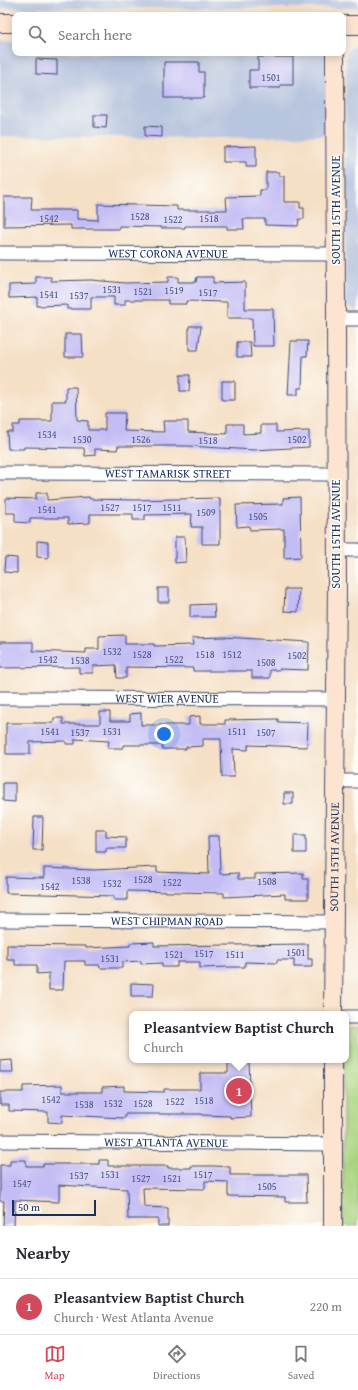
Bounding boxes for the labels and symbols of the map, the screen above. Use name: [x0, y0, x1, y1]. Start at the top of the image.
house number: 1501: [261, 70, 281, 85]
street label: SOUTH 15TH AVENUE: [327, 155, 344, 265]
house number: 1528: [130, 209, 150, 224]
house number: 1542: [39, 211, 59, 226]
house number: 1518: [199, 211, 219, 226]
house number: 1522: [163, 212, 183, 227]
street label: WEST CORONA AVENUE: [108, 244, 228, 262]
house number: 1531: [102, 282, 122, 297]
house number: 1519: [164, 283, 184, 298]
house number: 1521: [133, 284, 153, 299]
house number: 1517: [198, 285, 218, 300]
house number: 1541: [39, 287, 59, 302]
house number: 1537: [69, 288, 89, 303]
house number: 1534: [37, 427, 57, 442]
house number: 1530: [72, 432, 92, 447]
house number: 1526: [131, 432, 151, 447]
house number: 1502: [287, 432, 307, 447]
house number: 1518: [198, 433, 218, 448]
street label: WEST TAMARISK STREET: [105, 464, 232, 482]
street label: SOUTH 15TH AVENUE: [327, 479, 344, 589]
house number: 1527: [100, 500, 120, 515]
house number: 1517: [132, 500, 152, 515]
house number: 1511: [162, 500, 182, 515]
house number: 1541: [37, 502, 57, 517]
house number: 1509: [196, 505, 216, 520]
house number: 1505: [248, 509, 268, 524]
house number: 1532: [102, 644, 122, 659]
house number: 1528: [132, 647, 152, 662]
house number: 1518: [195, 647, 215, 662]
house number: 1512: [222, 647, 242, 662]
house number: 1502: [287, 648, 307, 663]
house number: 1542: [38, 652, 58, 667]
house number: 1522: [164, 652, 184, 667]
house number: 1538: [70, 653, 90, 668]
house number: 1508: [256, 655, 276, 670]
street label: WEST WIER AVENUE: [115, 689, 219, 707]
house number: 1541: [40, 724, 60, 739]
house number: 1531: [102, 724, 122, 739]
your location: [154, 724, 174, 744]
house number: 1511: [227, 724, 247, 739]
house number: 1537: [70, 725, 90, 740]
house number: 1507: [256, 725, 276, 740]
street label: SOUTH 15TH AVENUE: [325, 802, 343, 912]
house number: 1528: [133, 872, 153, 887]
house number: 1538: [71, 873, 91, 888]
house number: 1508: [257, 874, 277, 889]
house number: 1522: [162, 875, 182, 890]
house number: 1532: [102, 876, 122, 891]
house number: 1542: [40, 879, 60, 894]
street label: WEST CHIPMAN ROAD: [111, 912, 223, 929]
house number: 1501: [286, 945, 306, 960]
house number: 1517: [194, 946, 214, 961]
house number: 1521: [164, 947, 184, 962]
house number: 1511: [225, 947, 245, 962]
house number: 1531: [100, 951, 120, 966]
pin: 1: [226, 1076, 252, 1106]
house number: 1542: [41, 1092, 61, 1107]
house number: 1518: [194, 1093, 214, 1108]
house number: 1522: [165, 1094, 185, 1109]
house number: 1532: [103, 1096, 123, 1111]
house number: 1528: [133, 1096, 153, 1111]
house number: 1538: [74, 1097, 94, 1112]
street label: WEST ATLANTA AVENUE: [104, 1133, 228, 1151]
house number: 1531: [100, 1167, 120, 1182]
house number: 1517: [193, 1167, 213, 1182]
house number: 1537: [69, 1168, 89, 1183]
house number: 1527: [131, 1171, 151, 1186]
house number: 1521: [162, 1171, 182, 1186]
house number: 1547: [12, 1176, 32, 1191]
house number: 1505: [257, 1179, 277, 1194]
scale bar: [12, 1198, 96, 1217]

